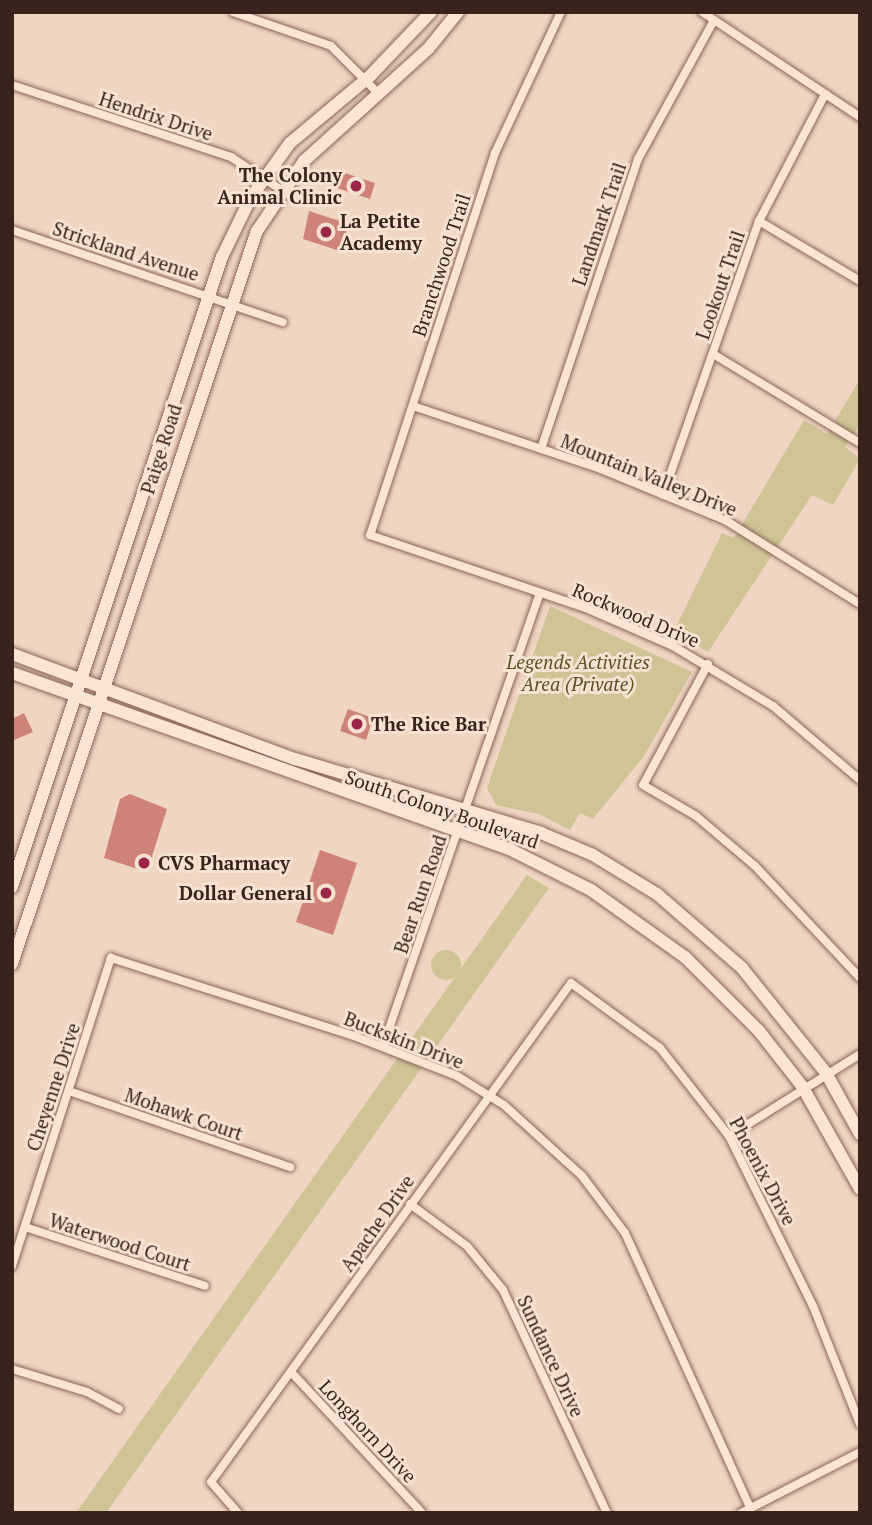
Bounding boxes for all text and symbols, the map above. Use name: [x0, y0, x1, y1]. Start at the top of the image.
street label: Hendrix Drive: [96, 87, 216, 145]
street label: Landmark Trail: [567, 159, 631, 289]
place label: The Colony Animal Clinic: [217, 164, 342, 208]
marker: The Colony Animal Clinic: [348, 178, 364, 194]
street label: Branchwood Trail: [407, 191, 475, 339]
place label: La Petite Academy: [340, 210, 422, 254]
street label: Strickland Avenue: [50, 217, 202, 285]
marker: La Petite Academy: [318, 224, 334, 240]
street label: Lookout Trail: [691, 228, 749, 342]
street label: Paige Road: [136, 401, 186, 497]
street label: Mountain Valley Drive: [557, 429, 741, 521]
street label: Rockwood Drive: [569, 578, 703, 652]
park label: Legends Activities Area (Private): [506, 651, 650, 695]
place label: The Rice Bar: [371, 713, 486, 735]
marker: The Rice Bar: [349, 716, 365, 732]
street label: South Colony Boulevard: [342, 765, 542, 853]
street label: Bear Run Road: [389, 832, 451, 956]
place label: CVS Pharmacy: [158, 852, 290, 874]
marker: CVS Pharmacy: [136, 855, 152, 871]
place label: Dollar General: [179, 882, 312, 904]
marker: Dollar General: [318, 885, 334, 901]
street label: Buckskin Drive: [341, 1007, 467, 1073]
street label: Cheyenne Drive: [22, 1020, 84, 1154]
street label: Mohawk Court: [122, 1083, 246, 1145]
street label: Phoenix Drive: [725, 1113, 801, 1229]
street label: Apache Drive: [335, 1170, 419, 1276]
street label: Waterwood Court: [46, 1208, 194, 1276]
street label: Sundance Drive: [513, 1291, 589, 1421]
street label: Longhorn Drive: [315, 1375, 421, 1487]

